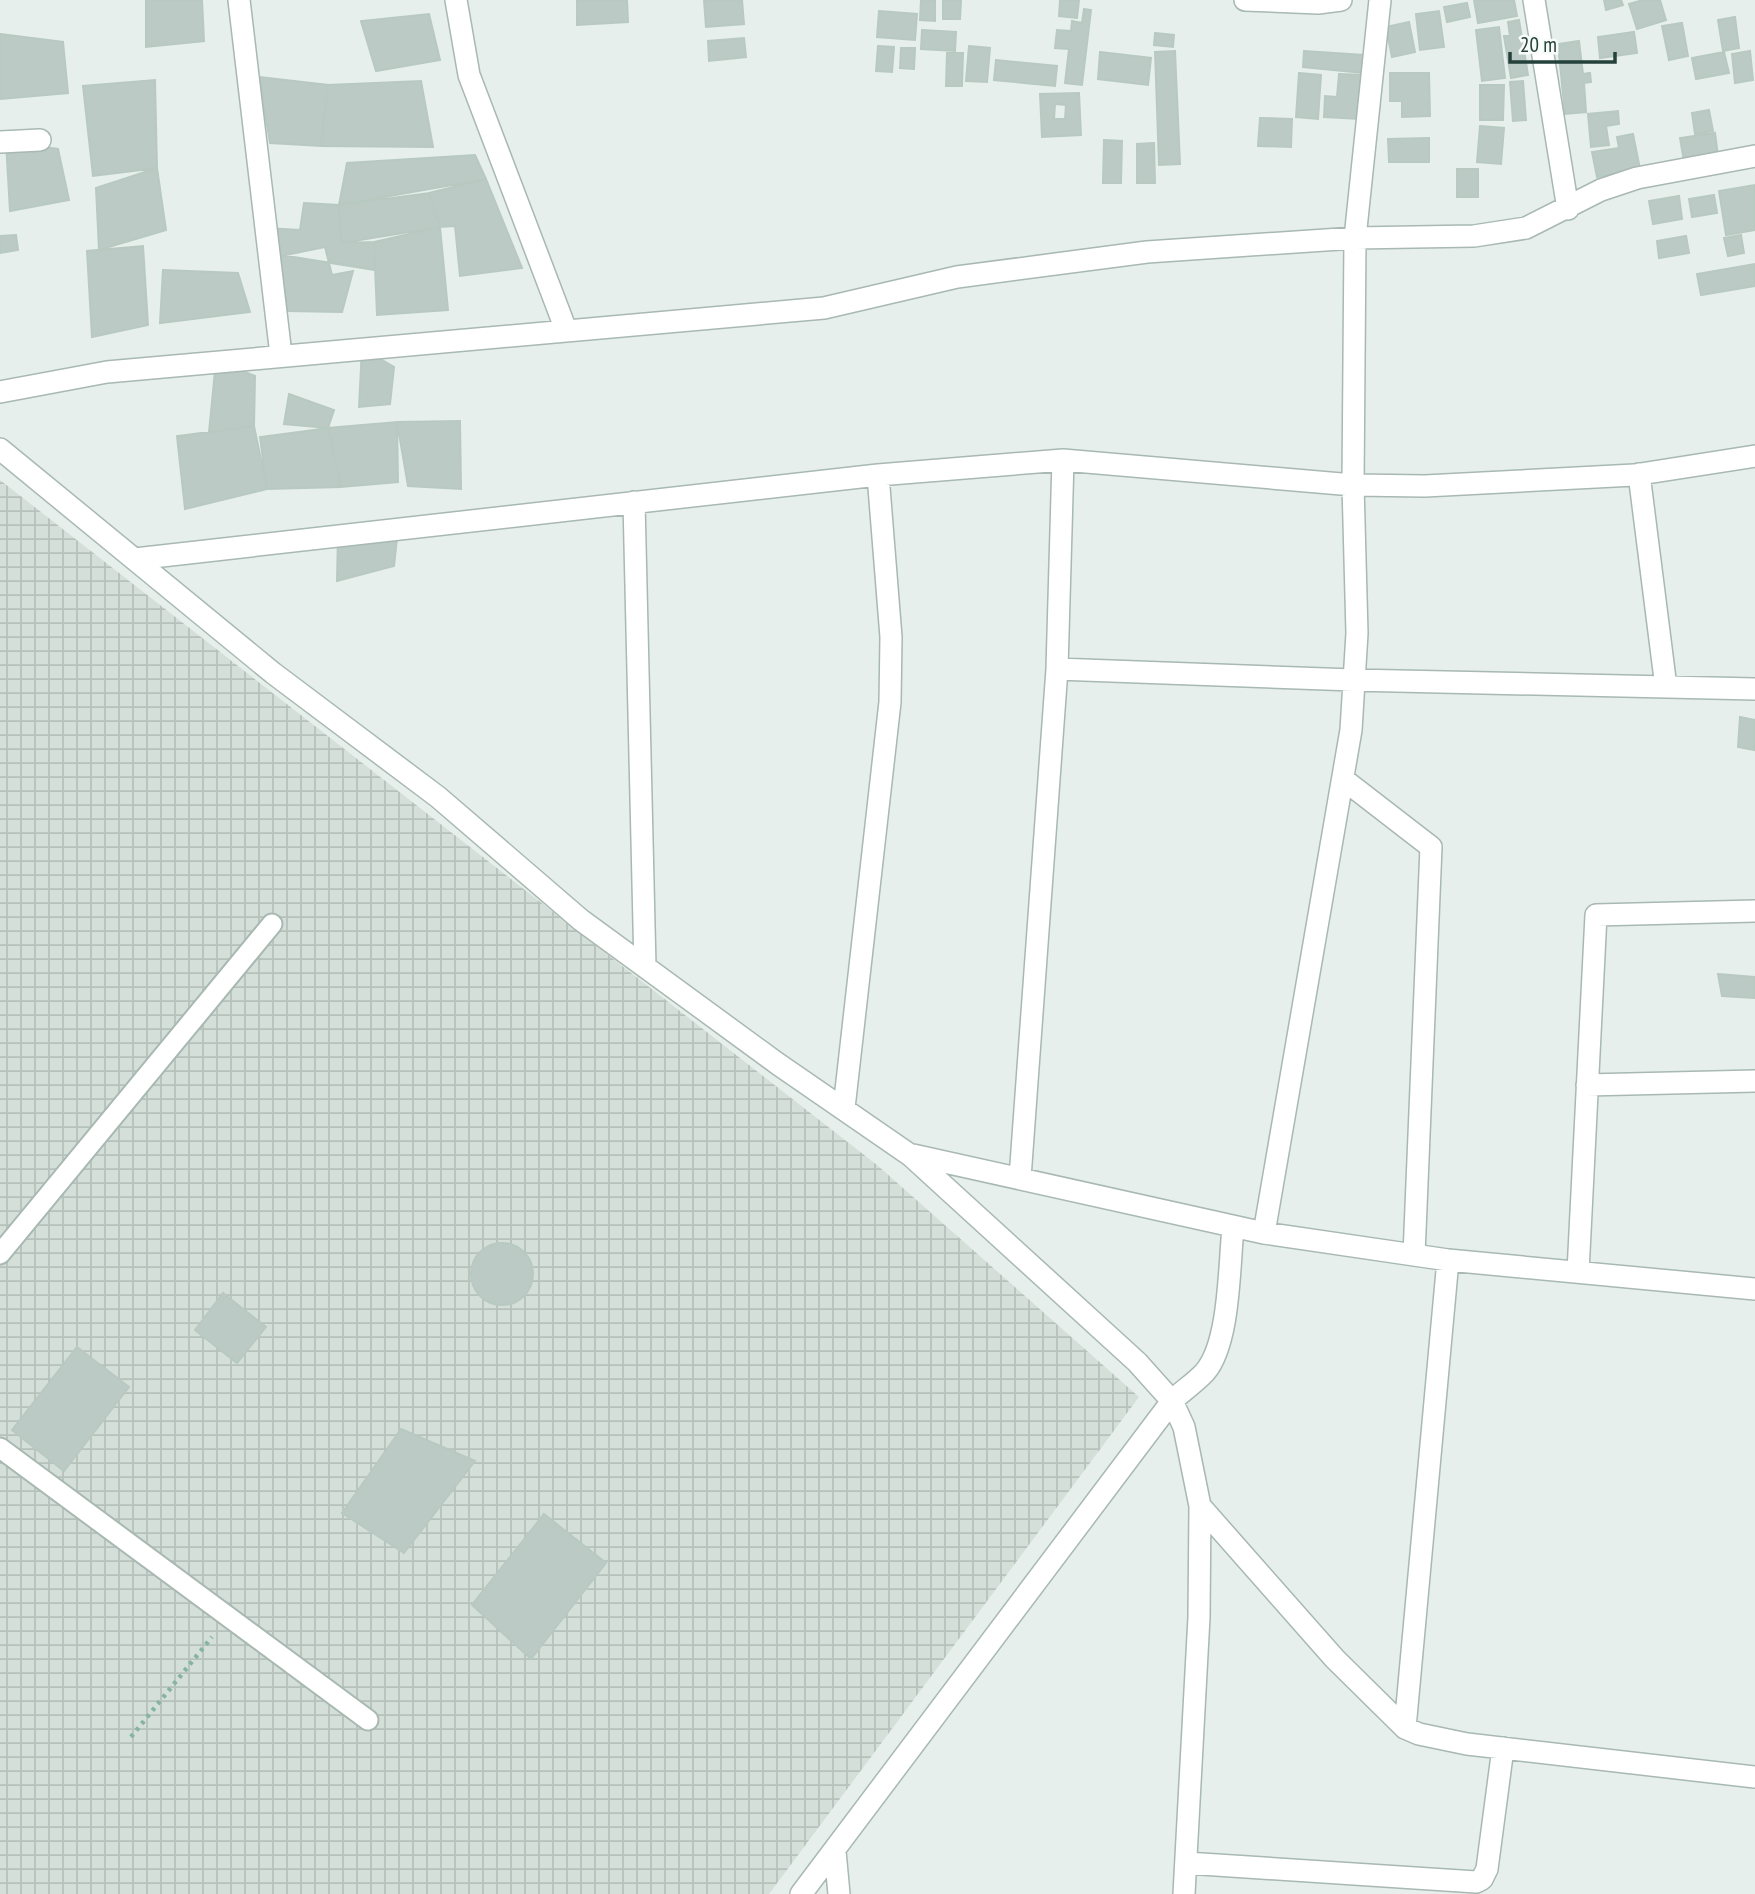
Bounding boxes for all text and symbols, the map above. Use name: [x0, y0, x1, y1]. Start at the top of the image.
scale bar: [1510, 21, 1615, 65]
text: 20 m: [1520, 31, 1557, 58]

